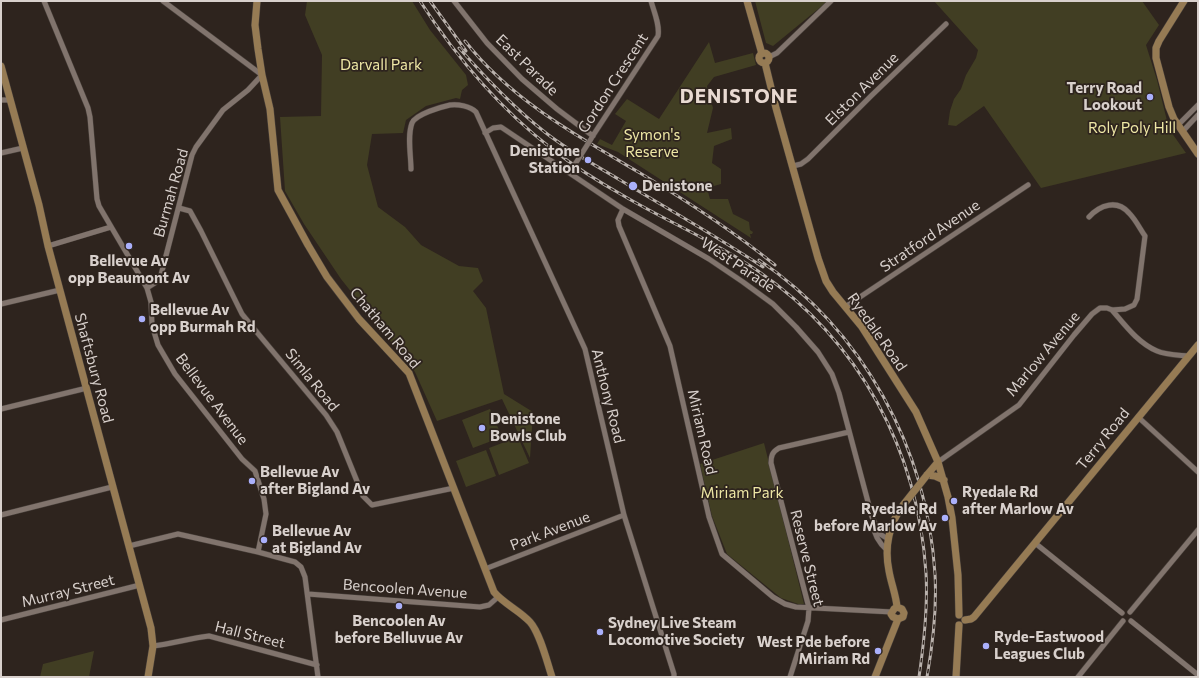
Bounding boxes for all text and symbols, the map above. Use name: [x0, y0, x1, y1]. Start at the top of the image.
street label: Gordon Crescent: [574, 30, 652, 136]
street label: East Parade: [492, 31, 562, 99]
street label: Elston Avenue: [822, 49, 902, 129]
park label: Darvall Park: [340, 56, 422, 74]
place label: Terry Road Lookout: [1067, 79, 1142, 114]
district label: DENISTONE: [680, 86, 798, 108]
marker: Terry Road Lookout: [1145, 92, 1155, 102]
park label: Roly Poly Hill: [1088, 119, 1176, 137]
park label: Symon's Reserve: [624, 126, 680, 161]
place label: Denistone Station: [510, 142, 580, 177]
street label: Burmah Road: [150, 147, 192, 239]
marker: Denistone Station: [583, 155, 593, 165]
place label: Denistone: [642, 177, 712, 195]
marker: Denistone: [627, 180, 639, 192]
street label: Stratford Avenue: [877, 196, 983, 276]
street label: West Parade: [698, 234, 778, 296]
marker: Bellevue Av opp Beaumont Av: [124, 241, 134, 251]
place label: Bellevue Av opp Beaumont Av: [68, 252, 190, 287]
street label: Chatham Road: [346, 284, 424, 372]
street label: Ryedale Road: [843, 289, 911, 375]
place label: Bellevue Av opp Burmah Rd: [150, 301, 255, 336]
street label: Marlow Avenue: [1002, 308, 1084, 400]
street label: Shaftsbury Road: [71, 311, 117, 425]
marker: Bellevue Av opp Burmah Rd: [137, 314, 147, 324]
street label: Simla Road: [281, 345, 343, 415]
street label: Anthony Road: [588, 347, 628, 445]
street label: Bellevue Avenue: [172, 350, 252, 448]
street label: Miriam Road: [683, 388, 721, 476]
street label: Terry Road: [1073, 405, 1133, 473]
place label: Denistone Bowls Club: [490, 410, 567, 445]
marker: Denistone Bowls Club: [477, 423, 487, 433]
place label: Bellevue Av after Bigland Av: [260, 463, 370, 498]
marker: Bellevue Av after Bigland Av: [247, 476, 257, 486]
place label: Ryedale Rd after Marlow Av: [962, 483, 1074, 518]
park label: Miriam Park: [700, 484, 784, 502]
marker: Ryedale Rd after Marlow Av: [949, 496, 959, 506]
place label: Ryedale Rd before Marlow Av: [814, 500, 937, 535]
street label: Park Avenue: [507, 508, 593, 554]
street label: Reserve Street: [786, 508, 828, 608]
marker: Ryedale Rd before Marlow Av: [940, 513, 950, 523]
place label: Bellevue Av at Bigland Av: [272, 522, 362, 557]
marker: Bellevue Av at Bigland Av: [259, 535, 269, 545]
street label: Murray Street: [20, 571, 116, 611]
street label: Bencoolen Avenue: [342, 576, 468, 602]
marker: Bencoolen Av before Belluvue Av: [394, 601, 404, 611]
place label: Bencoolen Av before Belluvue Av: [335, 612, 463, 647]
place label: Sydney Live Steam Locomotive Society: [608, 614, 745, 649]
street label: Hall Street: [213, 618, 287, 652]
marker: Sydney Live Steam Locomotive Society: [595, 627, 605, 637]
place label: Ryde-Eastwood Leagues Club: [994, 628, 1104, 663]
place label: West Pde before Miriam Rd: [757, 633, 870, 668]
marker: Ryde-Eastwood Leagues Club: [981, 641, 991, 651]
marker: West Pde before Miriam Rd: [873, 646, 883, 656]

